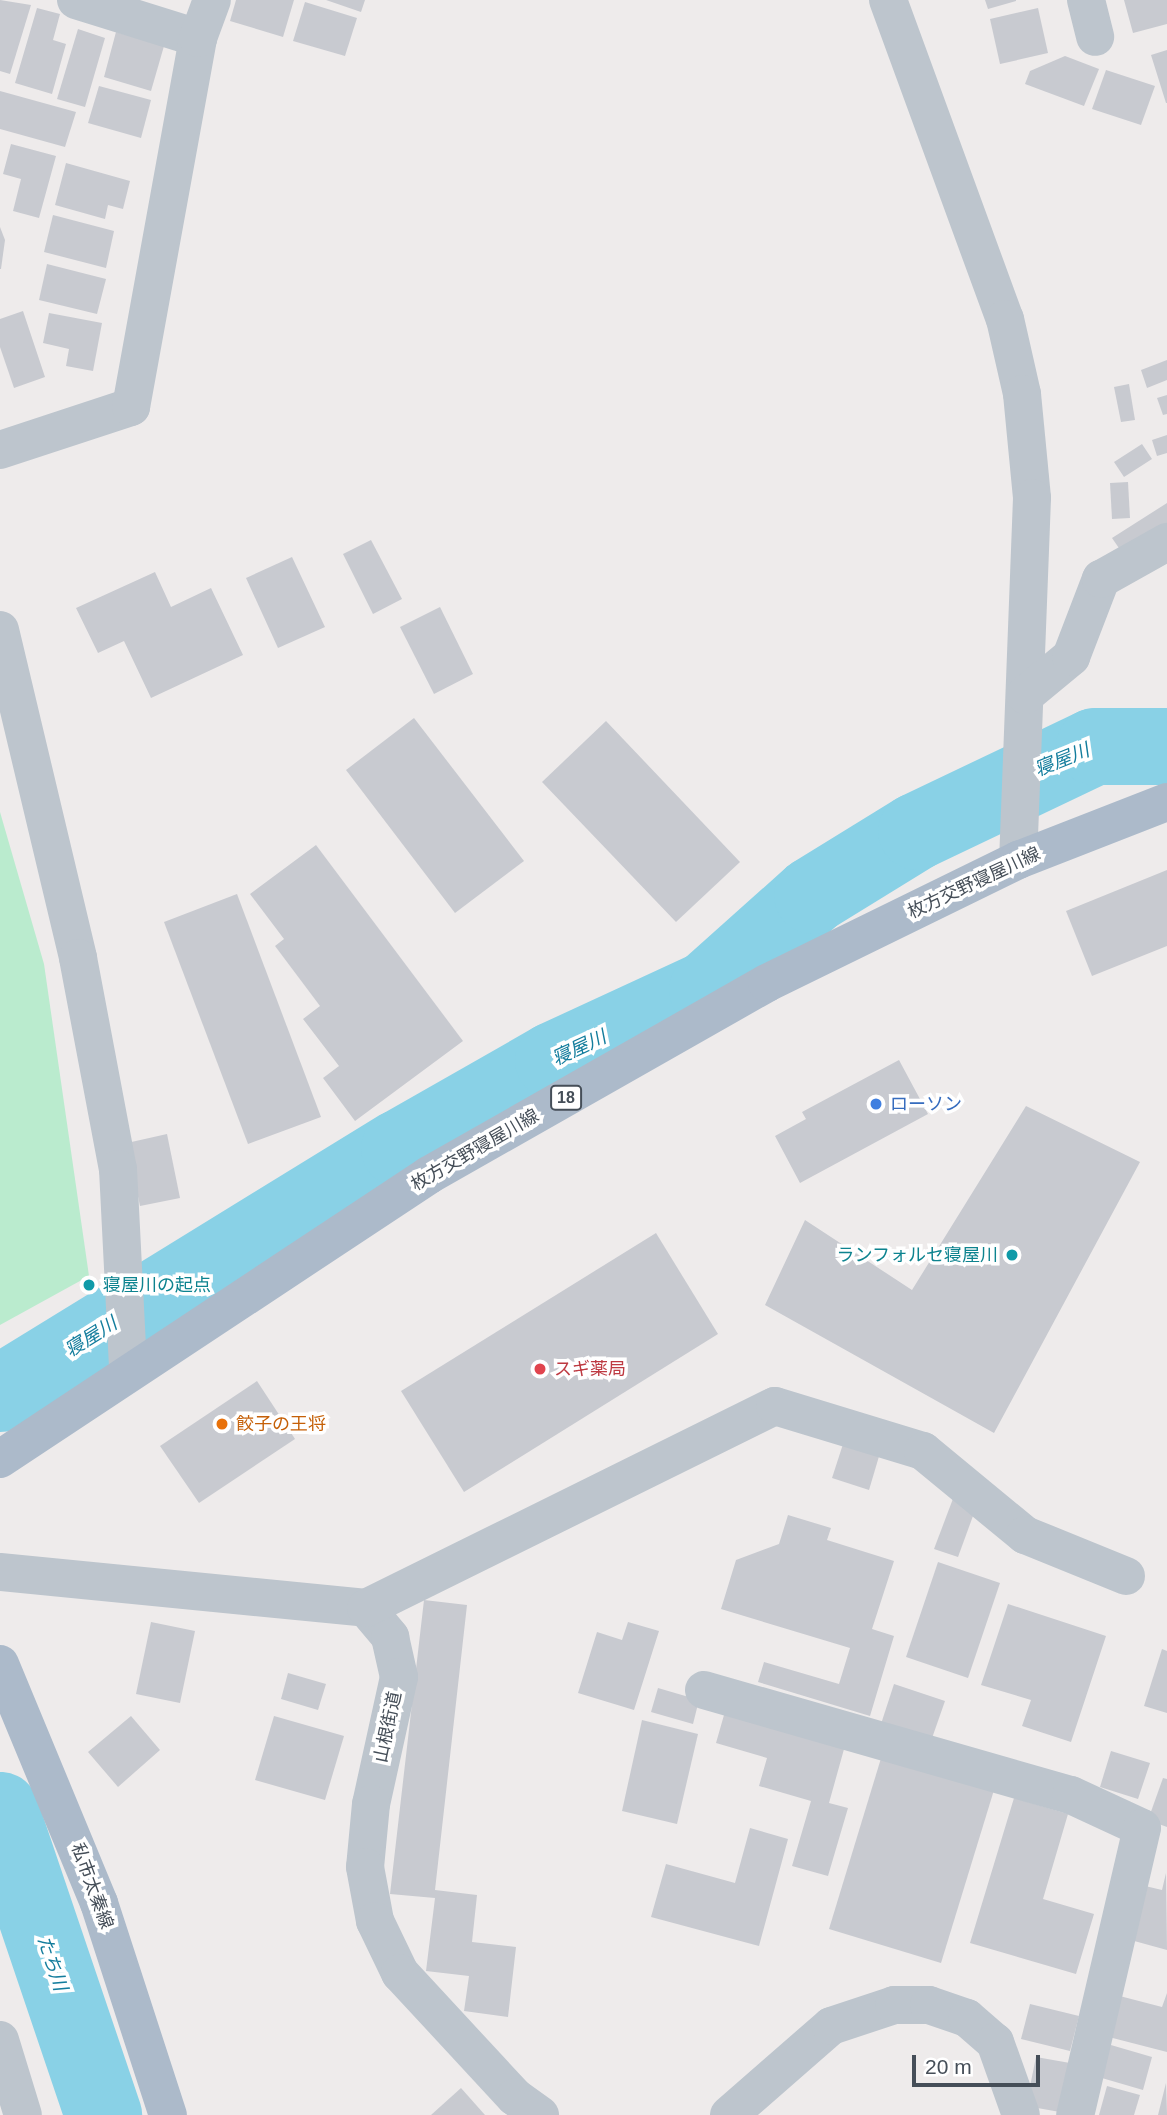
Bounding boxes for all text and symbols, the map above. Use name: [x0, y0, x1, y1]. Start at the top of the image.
water label: 寝屋川: [1031, 739, 1093, 781]
street label: 枚方交野寝屋川線: [904, 843, 1044, 923]
water label: 寝屋川: [548, 1026, 610, 1070]
road number: 18: [548, 1086, 584, 1110]
place label: ローソン: [890, 1093, 962, 1115]
marker: ローソン: [868, 1096, 884, 1112]
street label: 枚方交野寝屋川線: [407, 1105, 543, 1195]
place label: ランフォルセ寝屋川: [836, 1244, 998, 1266]
marker: ランフォルセ寝屋川: [1004, 1247, 1020, 1263]
place label: 寝屋川の起点: [103, 1274, 211, 1296]
marker: 寝屋川の起点: [81, 1277, 97, 1293]
water label: 寝屋川: [61, 1312, 121, 1362]
place label: スギ薬局: [554, 1358, 626, 1380]
marker: スギ薬局: [532, 1361, 548, 1377]
place label: 餃子の王将: [236, 1413, 326, 1435]
marker: 餃子の王将: [214, 1416, 230, 1432]
street label: 山根街道: [370, 1690, 406, 1764]
street label: 私市太秦線: [66, 1840, 118, 1932]
water label: たち川: [32, 1932, 72, 1994]
scale bar: [915, 2042, 1043, 2086]
text: 20 m: [925, 2055, 972, 2078]

